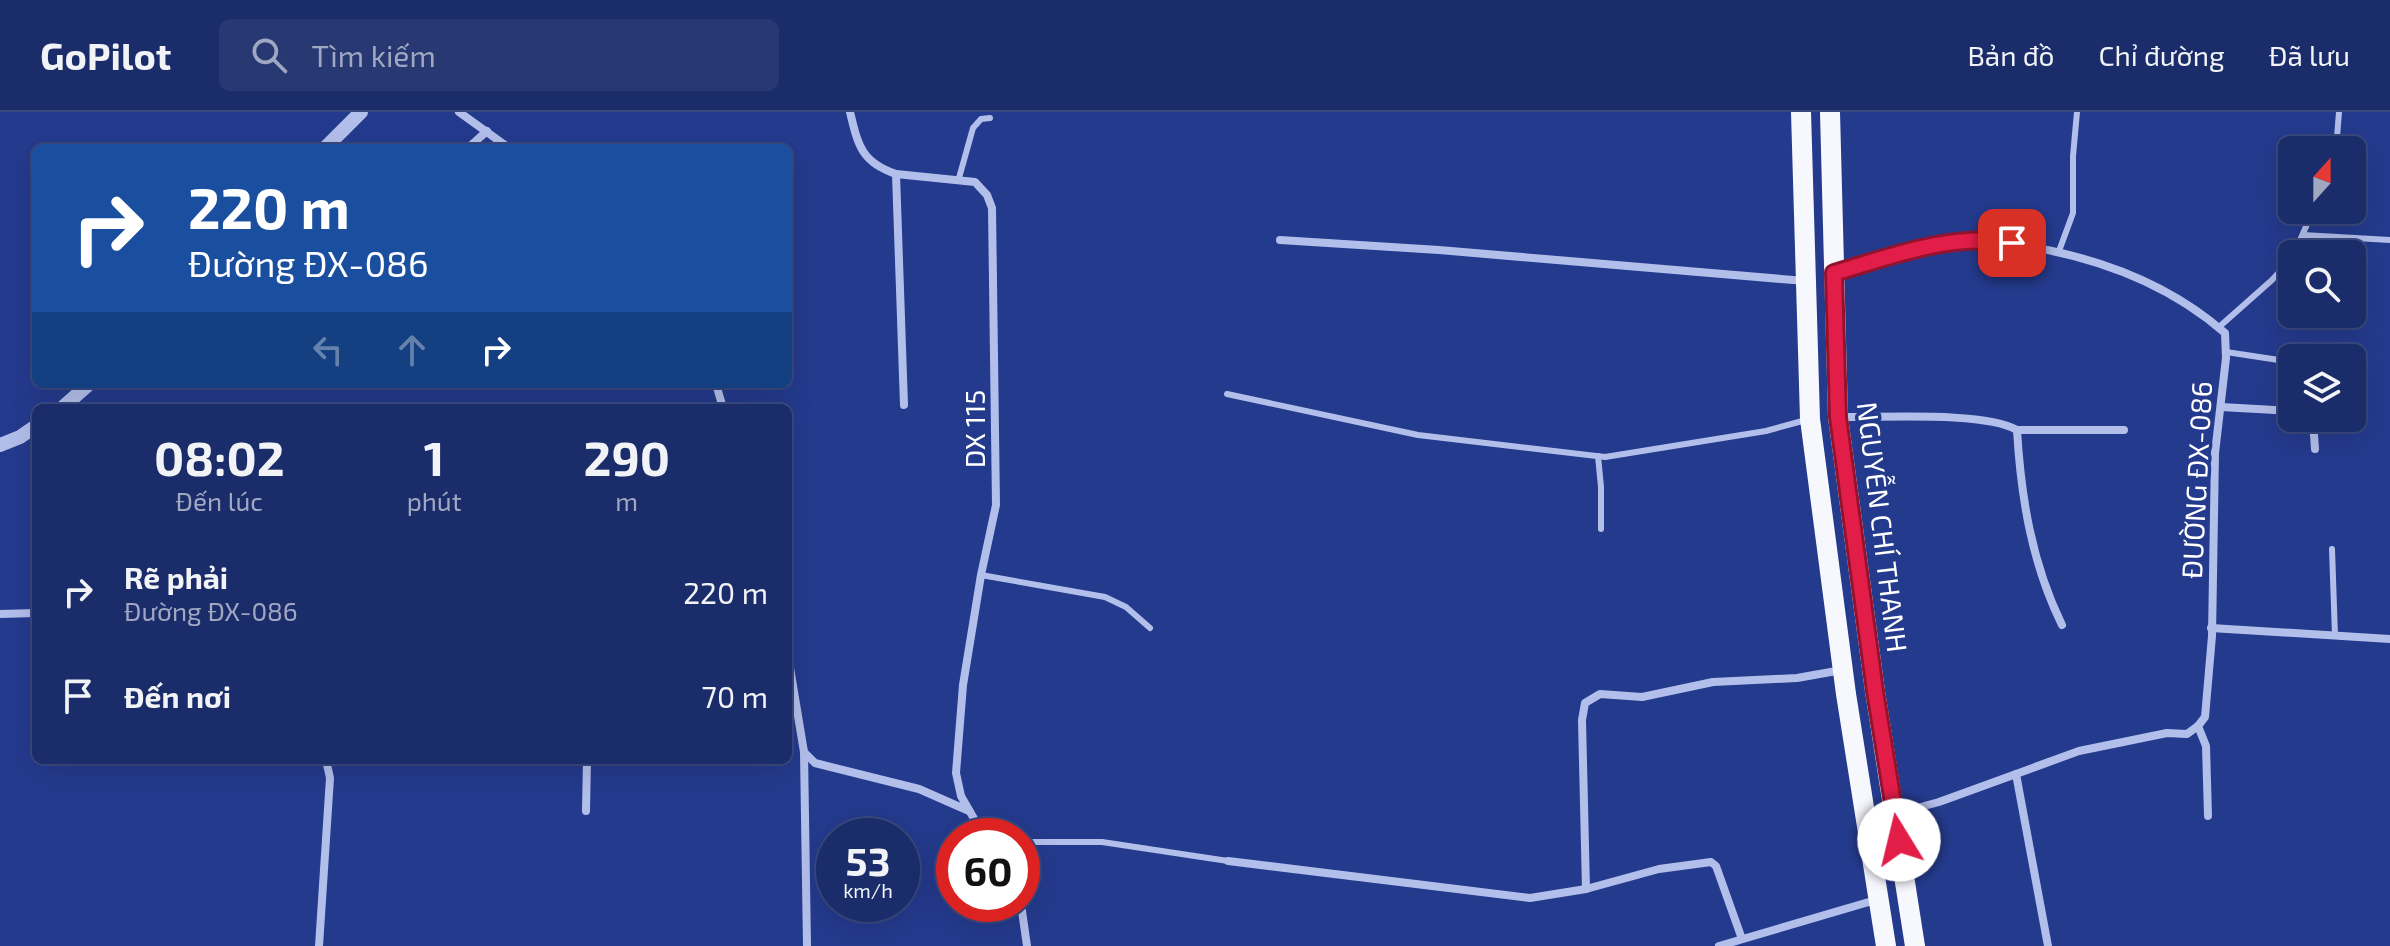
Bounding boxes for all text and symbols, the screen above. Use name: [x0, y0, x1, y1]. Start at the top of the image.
search box: [219, 19, 779, 91]
text: GoPilot: [40, 32, 171, 78]
icon: search: [247, 33, 291, 77]
text: Tìm kiếm: [311, 37, 436, 73]
text: Bản đồ: [1967, 38, 2055, 72]
text: Chỉ đường: [2099, 38, 2225, 72]
text: Đã lưu: [2269, 38, 2350, 72]
north arrow: [2278, 136, 2366, 224]
map controls: [2278, 136, 2366, 432]
text: 220 m: [188, 173, 350, 240]
icon: right: [56, 176, 160, 280]
pin: [1978, 209, 2046, 277]
icon: arrive: [1990, 221, 2034, 265]
button: search: [2278, 240, 2366, 328]
text: Đường ĐX-086: [188, 241, 429, 284]
icon: left: [306, 328, 350, 372]
icon: ahead: [390, 328, 434, 372]
icon: right: [474, 328, 518, 372]
button: layers: [2278, 344, 2366, 432]
street label: ĐƯỜNG ĐX-086: [2174, 380, 2218, 580]
street label: DX 115: [957, 390, 991, 468]
street label: NGUYỄN CHÍ THANH: [1851, 400, 1916, 654]
text: 08:02: [154, 428, 285, 486]
text: 1: [424, 428, 444, 486]
text: 290: [584, 428, 670, 486]
text: Đến lúc: [176, 485, 263, 516]
text: phút: [407, 485, 462, 516]
text: m: [615, 485, 638, 516]
text: Rẽ phải: [124, 559, 228, 595]
icon: right: [56, 570, 100, 614]
text: 220 m: [683, 574, 768, 610]
text: Đường ĐX-086: [124, 595, 298, 626]
icon: arrive: [56, 674, 100, 718]
text: Đến nơi: [124, 678, 231, 714]
text: 70 m: [702, 678, 768, 714]
position arrow: [1857, 798, 1941, 882]
speed limit sign: 60: [936, 818, 1040, 922]
text: 53: [846, 836, 890, 884]
text: km/h: [843, 878, 893, 902]

